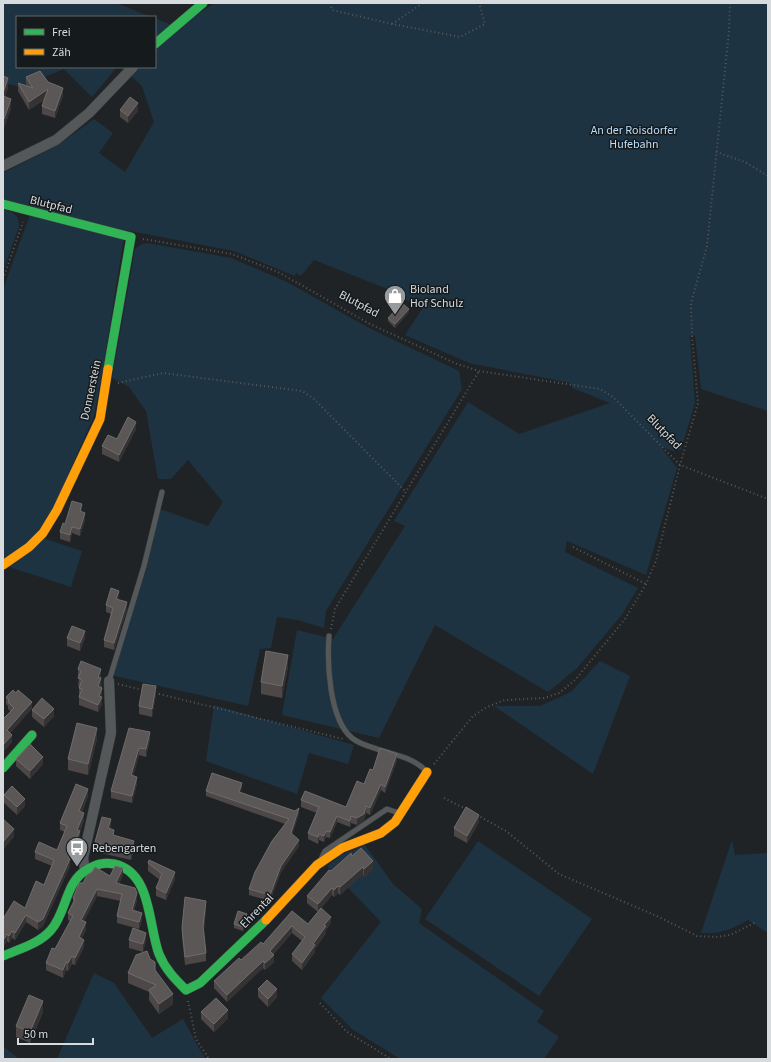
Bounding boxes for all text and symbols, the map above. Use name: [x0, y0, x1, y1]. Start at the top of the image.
legend: [16, 16, 156, 68]
text: Frei: [52, 24, 71, 41]
text: Zäh: [52, 44, 71, 61]
park label: An der Roisdorfer Hufebahn: [591, 122, 678, 153]
street label: Blutpfad: [28, 192, 74, 218]
place label: Bioland Hof Schulz: [410, 281, 463, 312]
shop icon: Bioland Hof Schulz: [382, 283, 408, 316]
street label: Blutpfad: [336, 286, 382, 322]
street label: Donnerstein: [76, 358, 106, 422]
street label: Blutpfad: [643, 411, 685, 453]
bus stop icon: Rebengarten: [64, 835, 90, 868]
place label: Rebengarten: [92, 840, 156, 857]
street label: Ehrental: [236, 890, 278, 932]
scale bar: [18, 1020, 93, 1046]
text: 50 m: [24, 1026, 48, 1043]

